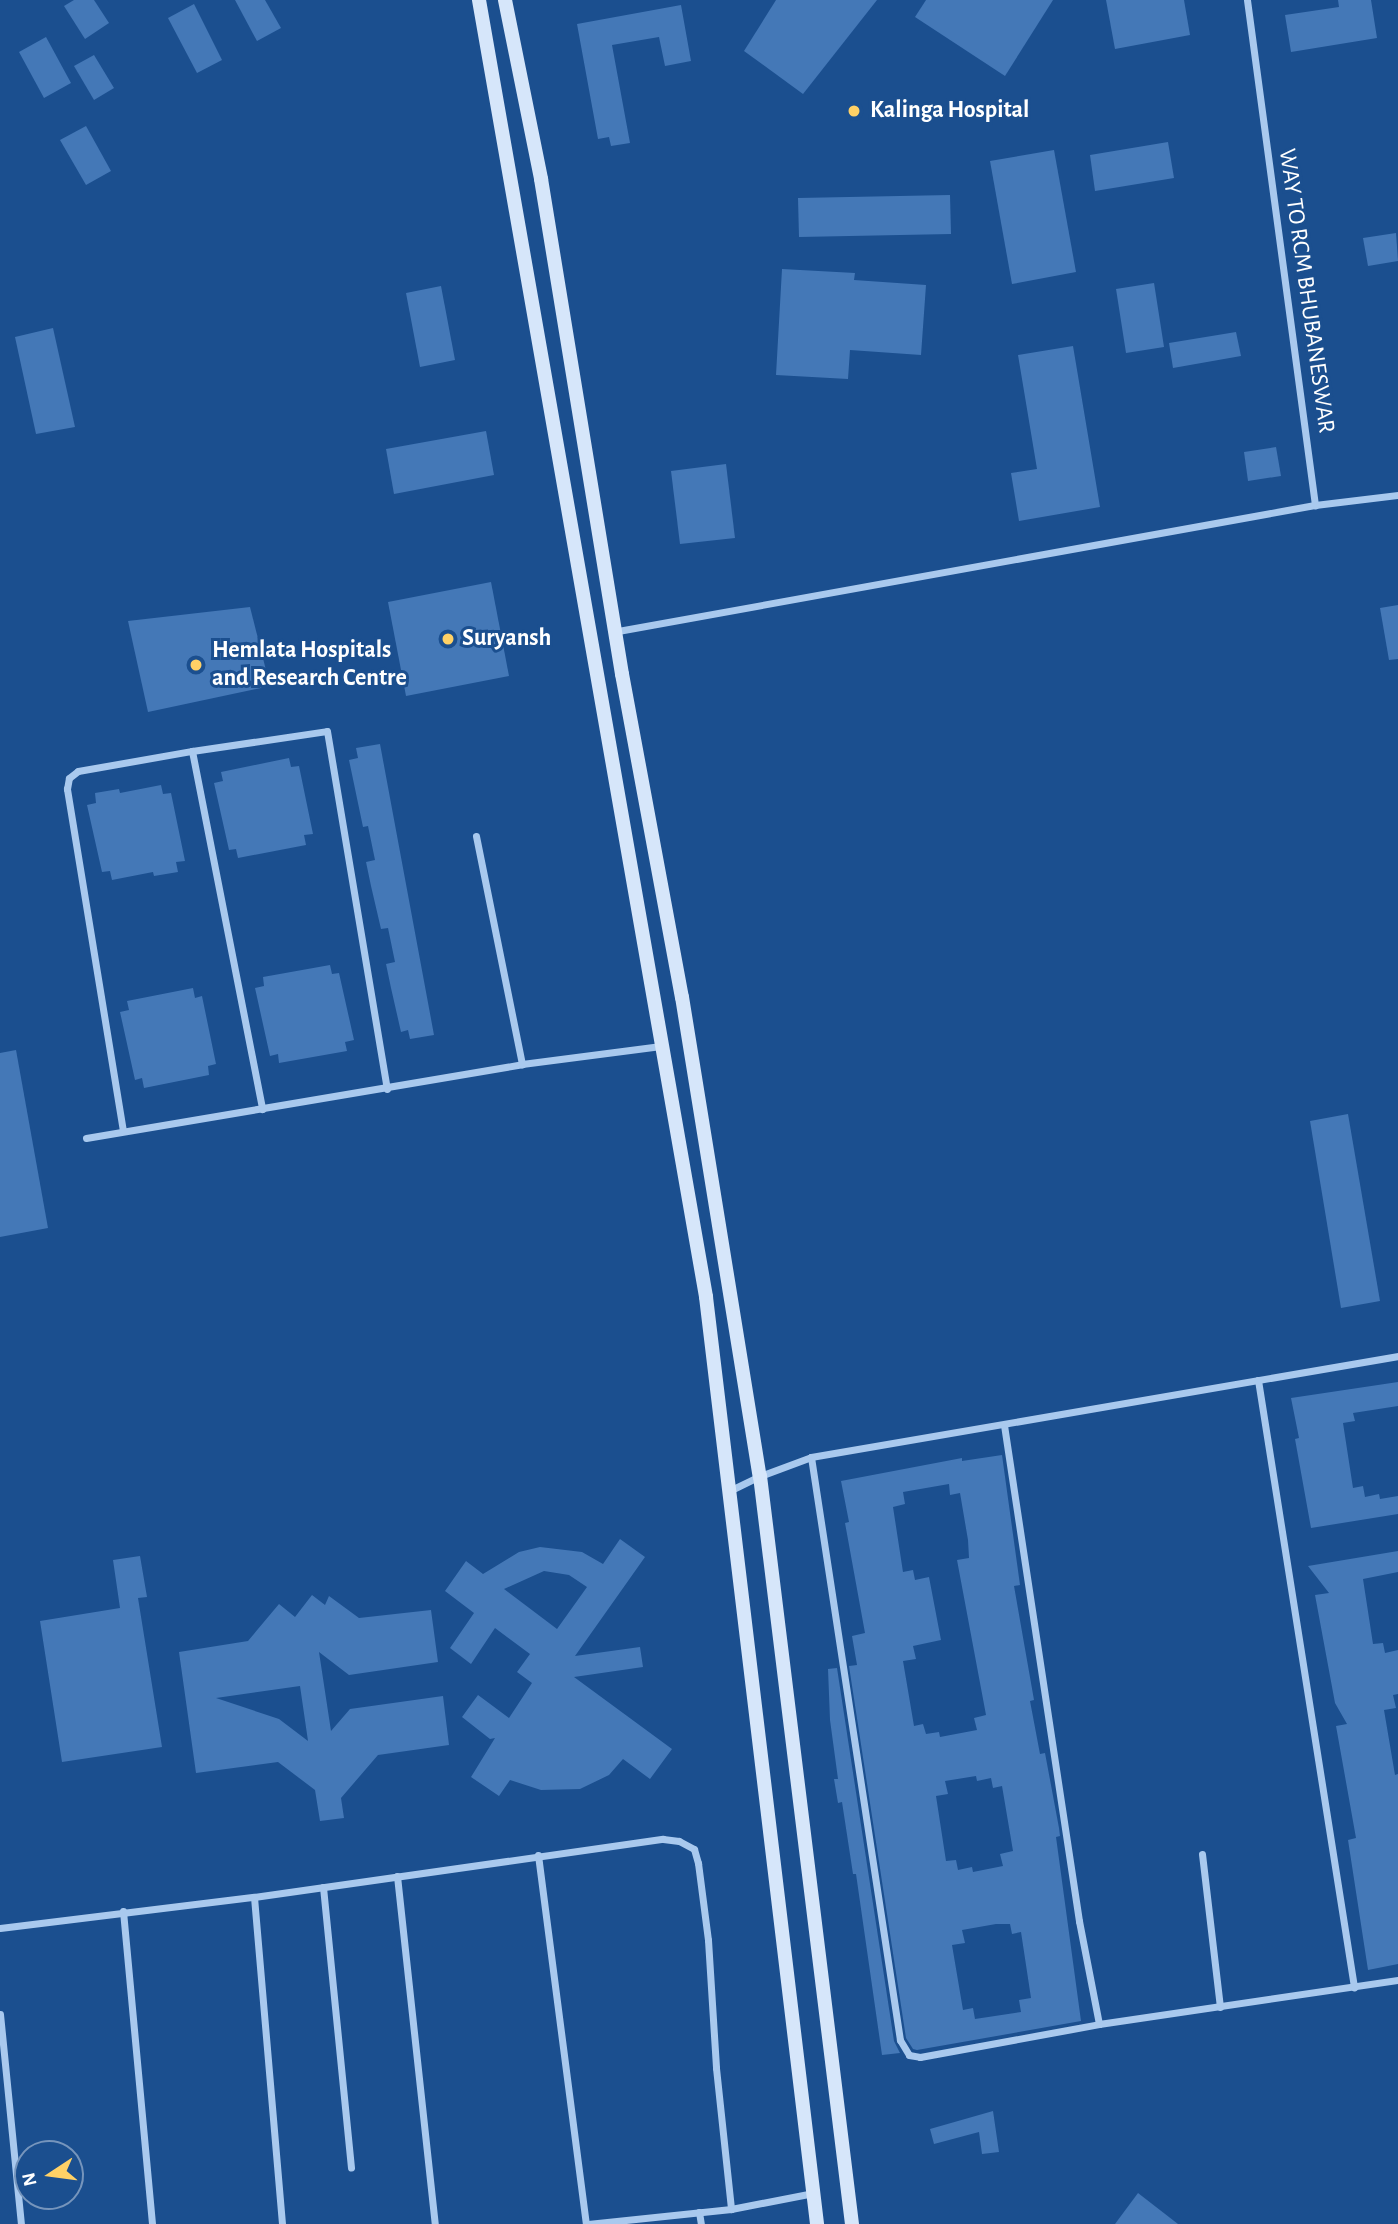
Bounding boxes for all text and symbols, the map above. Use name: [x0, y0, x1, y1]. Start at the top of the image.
place label: Kalinga Hospital: [870, 97, 1029, 125]
marker: Kalinga Hospital: [844, 101, 864, 121]
street label: WAY TO RCM BHUBANESWAR: [1272, 147, 1340, 435]
place label: Suryansh: [462, 625, 551, 653]
marker: Suryansh: [440, 631, 456, 647]
place label: Hemlata Hospitals and Research Centre: [212, 637, 407, 693]
marker: Hemlata Hospitals and Research Centre: [186, 655, 206, 675]
north arrow: [14, 2140, 84, 2210]
text: N: [19, 2171, 41, 2188]

